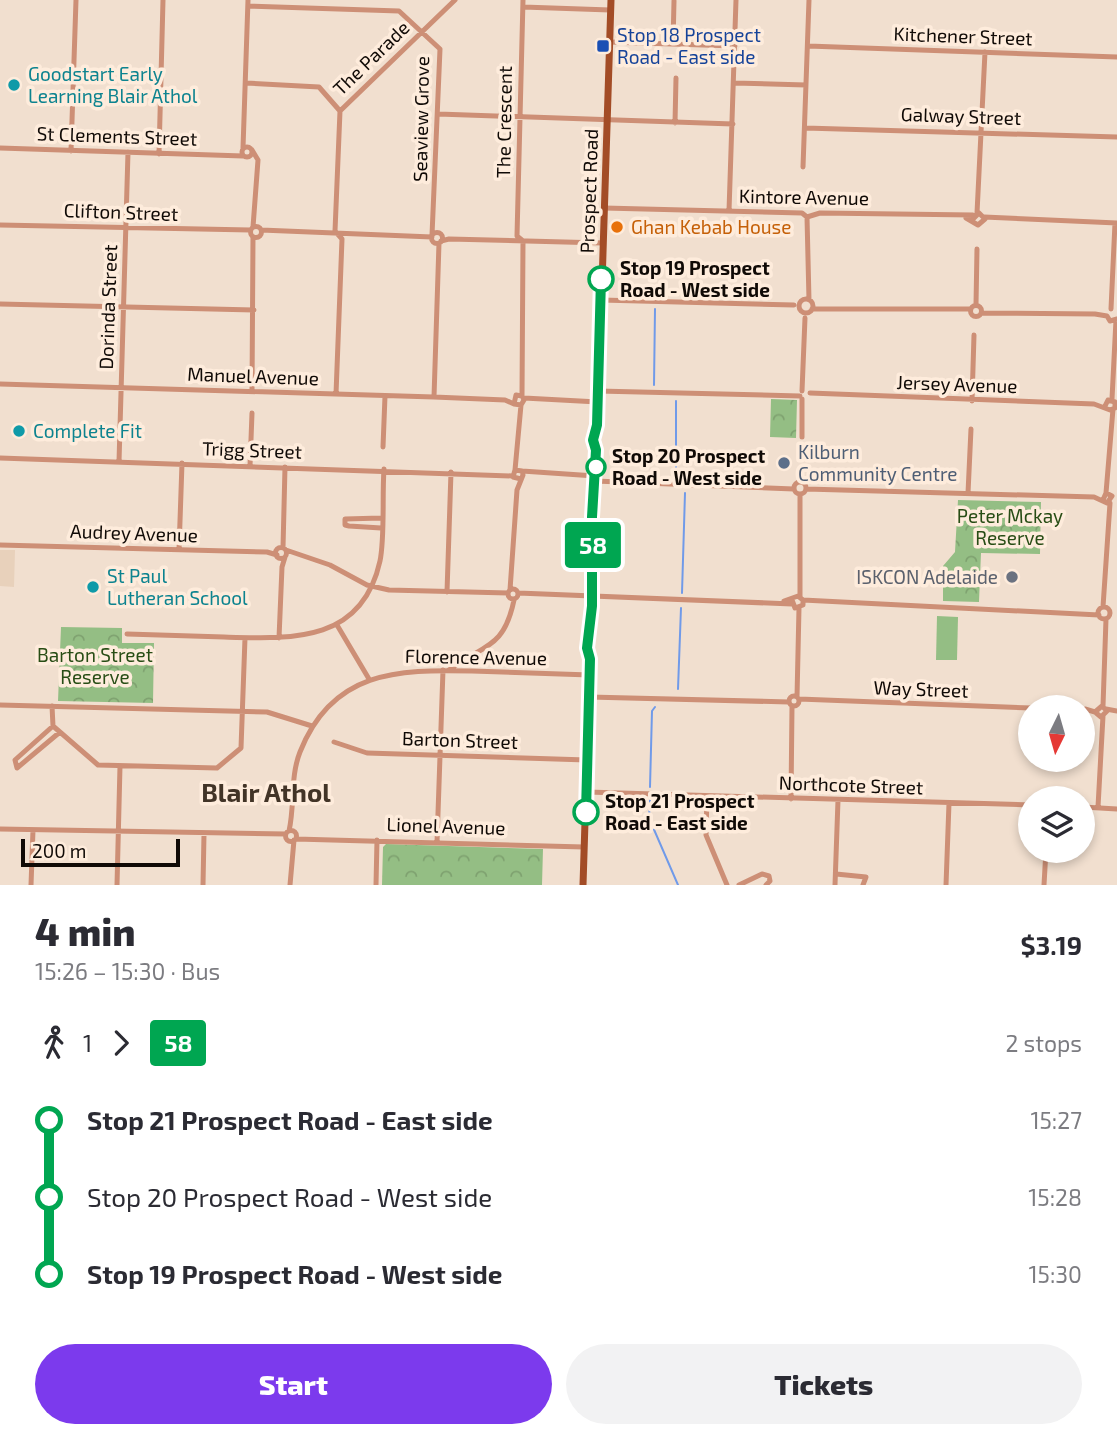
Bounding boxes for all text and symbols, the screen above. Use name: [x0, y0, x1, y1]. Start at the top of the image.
street label: The Parade: [328, 16, 414, 100]
street label: Kitchener Street: [893, 22, 1033, 49]
place label: Stop 18 Prospect Road - East side: [617, 23, 761, 68]
marker: Stop 18 Prospect Road - East side: [595, 38, 611, 54]
street label: Seaview Grove: [408, 56, 433, 182]
place label: Goodstart Early Learning Blair Athol: [28, 62, 198, 107]
street label: The Crescent: [491, 66, 516, 178]
marker: Goodstart Early Learning Blair Athol: [6, 77, 22, 93]
street label: Galway Street: [900, 102, 1022, 129]
street label: St Clements Street: [36, 121, 198, 150]
street label: Prospect Road: [575, 128, 602, 254]
street label: Kintore Avenue: [739, 184, 869, 209]
street label: Clifton Street: [63, 198, 179, 225]
place label: Ghan Kebab House: [631, 215, 791, 238]
marker: Ghan Kebab House: [609, 219, 625, 235]
street label: Dorinda Street: [94, 244, 121, 370]
place label: Stop 19 Prospect Road - West side: [620, 256, 770, 301]
marker: Stop 19 Prospect Road - West side: [588, 266, 614, 292]
street label: Manuel Avenue: [187, 362, 319, 389]
street label: Jersey Avenue: [896, 370, 1018, 397]
place label: Complete Fit: [33, 419, 142, 442]
marker: Complete Fit: [11, 423, 27, 439]
street label: Trigg Street: [202, 436, 302, 463]
place label: Kilburn Community Centre: [798, 440, 958, 485]
place label: Stop 20 Prospect Road - West side: [612, 444, 765, 489]
marker: Kilburn Community Centre: [776, 455, 792, 471]
marker: Stop 20 Prospect Road - West side: [586, 457, 606, 477]
park label: Peter Mckay Reserve: [957, 504, 1063, 549]
street label: Audrey Avenue: [70, 519, 198, 546]
line badge: 58: [562, 522, 624, 568]
text: 58: [579, 530, 607, 559]
place label: St Paul Lutheran School: [107, 564, 248, 609]
place label: ISKCON Adelaide: [856, 565, 998, 588]
marker: ISKCON Adelaide: [1004, 569, 1020, 585]
marker: St Paul Lutheran School: [85, 579, 101, 595]
park label: Barton Street Reserve: [37, 643, 153, 688]
street label: Florence Avenue: [405, 644, 547, 669]
street label: Way Street: [873, 675, 969, 702]
north arrow: [1018, 695, 1096, 772]
map controls: [1018, 695, 1095, 863]
street label: Barton Street: [402, 726, 518, 753]
street label: Northcote Street: [778, 770, 924, 799]
district label: Blair Athol: [201, 776, 331, 807]
button: layers: [1018, 786, 1095, 863]
place label: Stop 21 Prospect Road - East side: [605, 789, 755, 834]
marker: Stop 21 Prospect Road - East side: [573, 799, 599, 825]
street label: Lionel Avenue: [386, 812, 506, 839]
scale bar: [21, 836, 180, 868]
text: 200 m: [32, 839, 86, 862]
text: 4 min: [35, 908, 136, 954]
text: $3.19: [1020, 929, 1082, 960]
text: 15:26 – 15:30 · Bus: [35, 957, 220, 985]
icon: walk: [35, 1024, 73, 1062]
icon: forward: [102, 1024, 140, 1062]
text: 58: [164, 1028, 192, 1057]
text: 1: [83, 1029, 92, 1057]
text: 2 stops: [1005, 1029, 1082, 1057]
text: Stop 21 Prospect Road - East side: [87, 1104, 493, 1135]
text: 15:27: [1030, 1106, 1082, 1134]
text: Stop 20 Prospect Road - West side: [87, 1181, 492, 1212]
text: 15:28: [1028, 1183, 1082, 1211]
text: Stop 19 Prospect Road - West side: [87, 1258, 502, 1289]
text: 15:30: [1028, 1260, 1082, 1288]
button: Start: [35, 1344, 552, 1424]
button: Tickets: [566, 1344, 1082, 1424]

